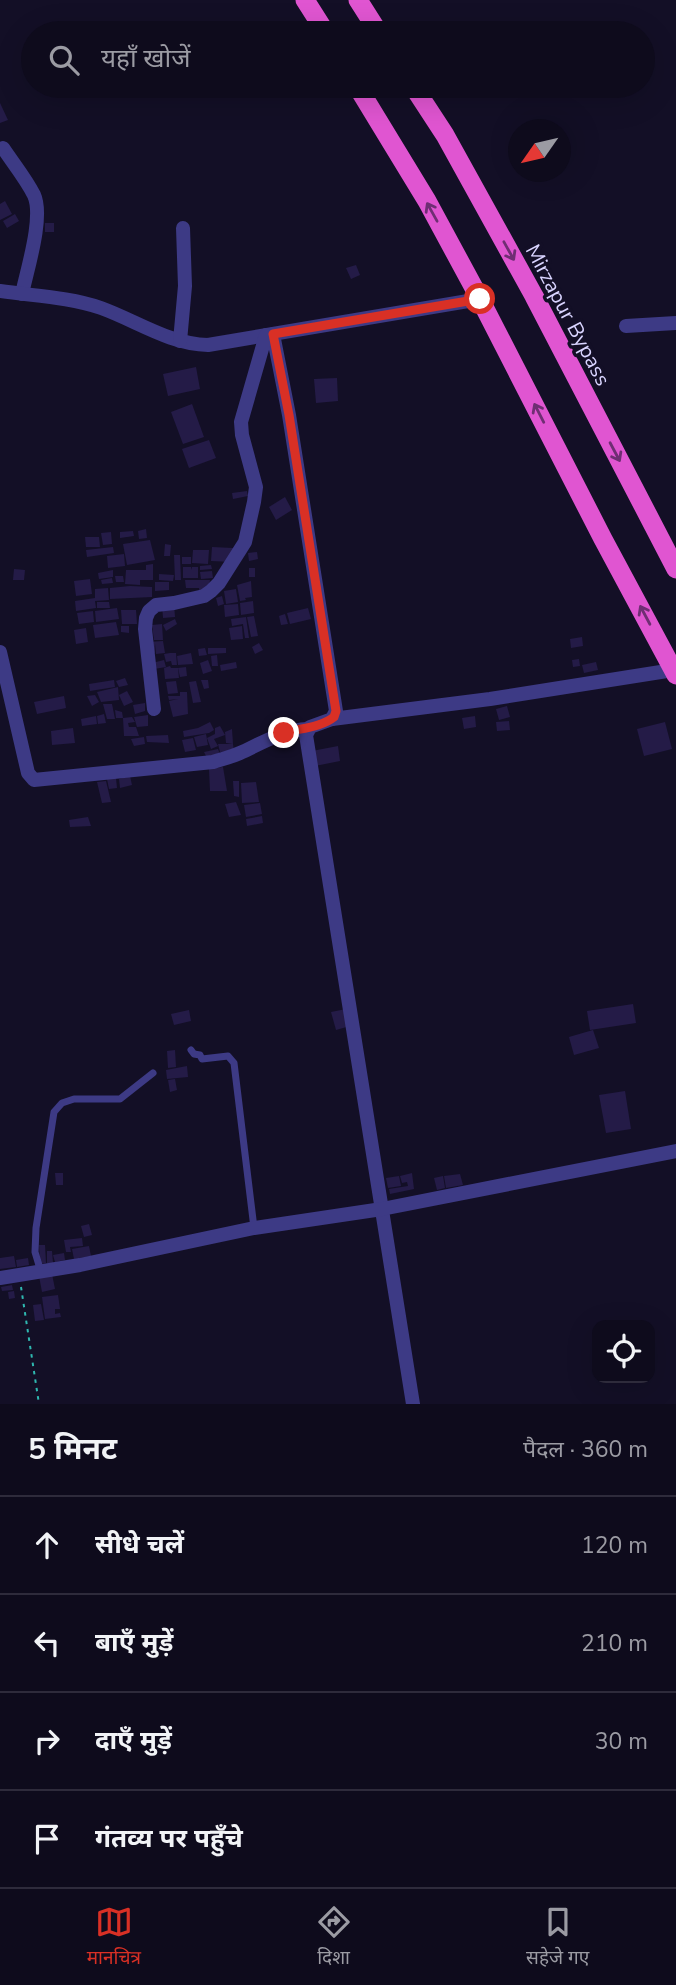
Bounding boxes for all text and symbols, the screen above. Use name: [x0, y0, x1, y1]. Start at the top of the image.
search box: [21, 21, 655, 98]
icon: search: [45, 41, 83, 79]
text: यहाँ खोजें: [101, 41, 191, 76]
north arrow: [508, 119, 571, 182]
one-way arrow: [425, 202, 439, 223]
street label: Mirzapur Bypass: [519, 239, 617, 391]
one-way arrow: [502, 240, 516, 260]
route start: [464, 283, 495, 314]
one-way arrow: [532, 403, 545, 424]
one-way arrow: [609, 441, 622, 462]
one-way arrow: [637, 605, 651, 625]
route end: [268, 717, 299, 748]
map controls: [592, 1320, 655, 1383]
button: locate: [592, 1320, 655, 1383]
text: 5 मिनट: [28, 1429, 117, 1470]
text: पैदल · 360 m: [523, 1434, 648, 1465]
icon: ahead: [28, 1526, 66, 1564]
text: सीधे चलें: [95, 1527, 184, 1562]
text: 120 m: [581, 1530, 648, 1561]
icon: left: [28, 1624, 66, 1662]
text: बाएँ मुड़ें: [95, 1625, 173, 1660]
text: 210 m: [581, 1628, 648, 1659]
icon: right: [28, 1722, 66, 1760]
text: दाएँ मुड़ें: [95, 1723, 172, 1758]
text: 30 m: [595, 1726, 648, 1757]
icon: arrive: [28, 1820, 66, 1858]
text: गंतव्य पर पहुँचे: [95, 1821, 243, 1856]
tab: मानचित्र: [87, 1903, 141, 1972]
tab: दिशा: [315, 1903, 353, 1972]
tab: सहेजे गए: [526, 1903, 589, 1972]

